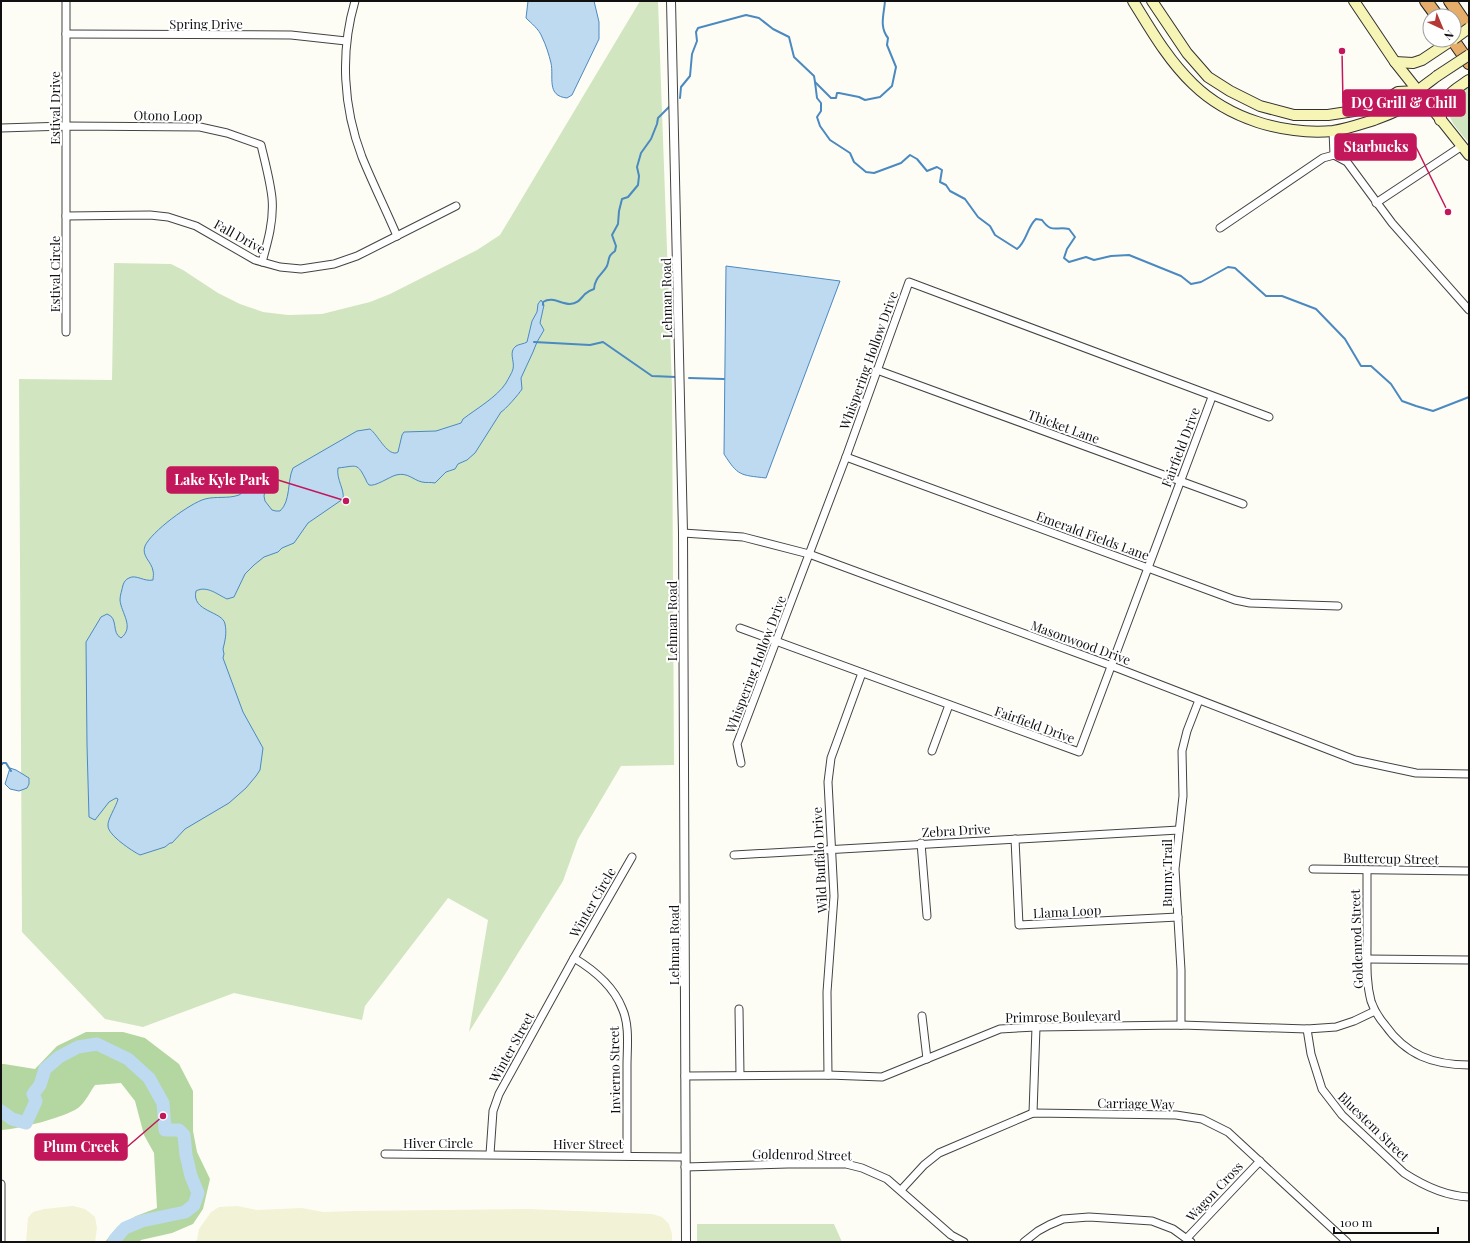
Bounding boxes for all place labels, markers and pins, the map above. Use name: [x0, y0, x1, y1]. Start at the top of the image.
callout: DQ Grill & Chill: [1343, 90, 1465, 116]
callout: Starbucks: [1335, 134, 1416, 160]
callout: Lake Kyle Park: [167, 467, 278, 493]
callout: Plum Creek: [35, 1134, 127, 1160]

